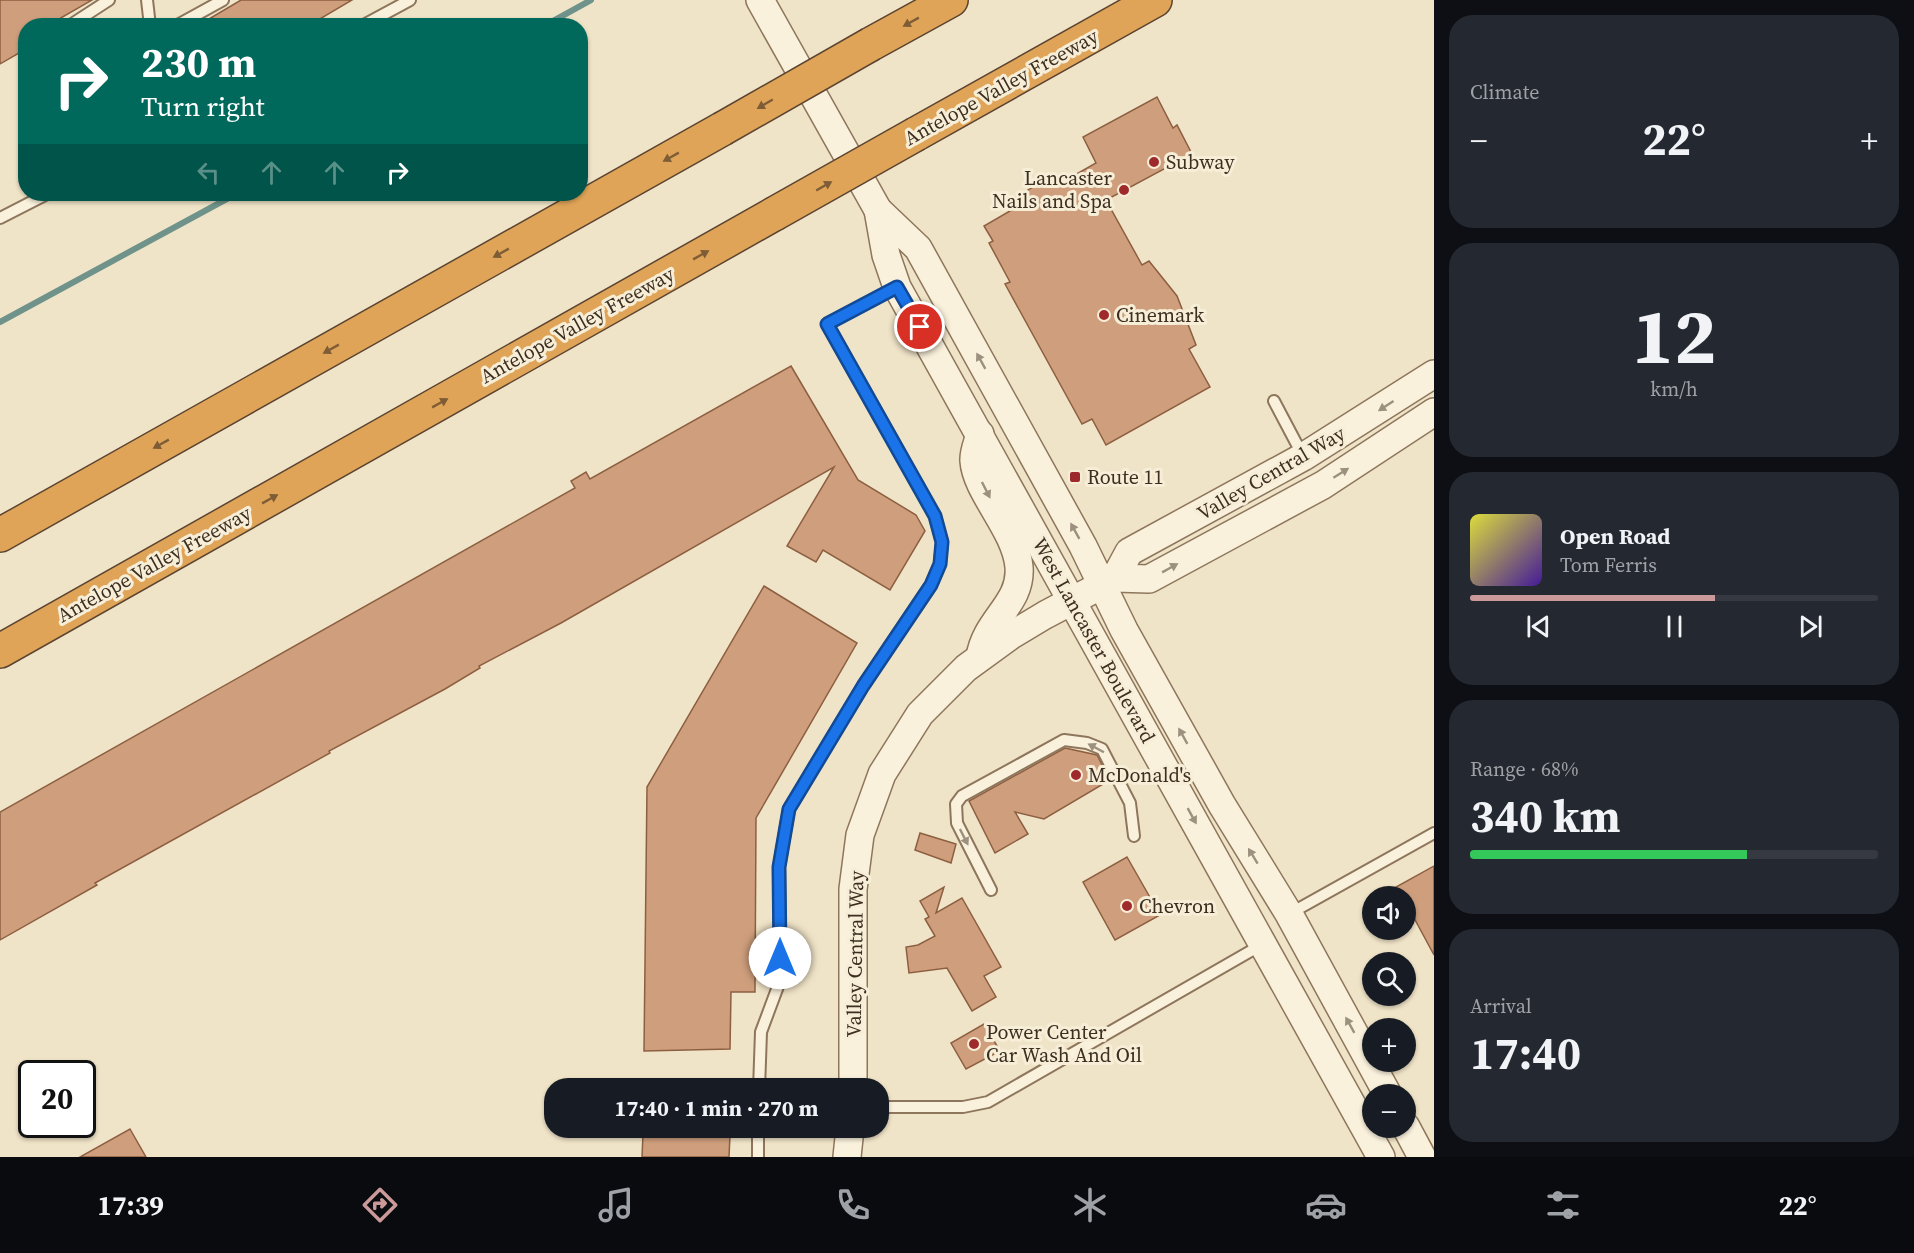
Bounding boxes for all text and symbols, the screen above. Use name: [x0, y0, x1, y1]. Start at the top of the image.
one-way arrow: [902, 17, 919, 27]
street label: Antelope Valley Freeway: [899, 22, 1104, 152]
text: 230 m: [141, 33, 256, 91]
icon: right: [42, 42, 120, 120]
text: Climate: [1470, 78, 1539, 106]
text: Turn right: [141, 88, 265, 125]
one-way arrow: [756, 99, 773, 109]
text: 22°: [1642, 108, 1706, 170]
text: −: [1470, 118, 1488, 163]
text: +: [1860, 118, 1878, 163]
place label: Subway: [1166, 148, 1235, 176]
one-way arrow: [662, 152, 679, 162]
marker: Subway: [1147, 155, 1161, 169]
icon: left: [192, 156, 225, 189]
icon: ahead: [255, 156, 288, 189]
icon: ahead: [318, 156, 351, 189]
icon: right: [381, 156, 414, 189]
place label: Lancaster Nails and Spa: [992, 164, 1113, 215]
one-way arrow: [816, 181, 833, 191]
marker: Lancaster Nails and Spa: [1117, 183, 1131, 197]
one-way arrow: [492, 248, 509, 258]
one-way arrow: [693, 250, 710, 260]
street label: Antelope Valley Freeway: [475, 260, 680, 390]
text: 12: [1632, 282, 1716, 389]
pin: [894, 301, 945, 352]
place label: Cinemark: [1116, 301, 1204, 329]
marker: Cinemark: [1097, 308, 1111, 322]
icon: arrive: [903, 310, 936, 343]
one-way arrow: [323, 343, 339, 354]
one-way arrow: [976, 352, 986, 369]
text: km/h: [1650, 375, 1698, 403]
one-way arrow: [432, 398, 449, 408]
one-way arrow: [1377, 401, 1394, 412]
street label: Valley Central Way: [1192, 419, 1351, 527]
one-way arrow: [152, 439, 169, 449]
place label: Route 11: [1087, 463, 1164, 491]
one-way arrow: [1333, 468, 1349, 479]
marker: Route 11: [1068, 470, 1082, 484]
one-way arrow: [981, 481, 991, 498]
one-way arrow: [262, 494, 279, 504]
street label: Antelope Valley Freeway: [52, 499, 257, 629]
text: Open Road: [1560, 521, 1670, 551]
one-way arrow: [1070, 523, 1080, 540]
street label: West Lancaster Boulevard: [1026, 532, 1163, 748]
text: Tom Ferris: [1560, 551, 1657, 579]
one-way arrow: [1162, 563, 1179, 573]
icon: previous: [1522, 610, 1555, 643]
icon: pause: [1658, 610, 1691, 643]
icon: next: [1794, 610, 1827, 643]
one-way arrow: [1178, 727, 1188, 744]
one-way arrow: [1087, 743, 1105, 753]
text: Range · 68%: [1470, 755, 1579, 783]
place label: McDonald's: [1088, 761, 1191, 789]
marker: McDonald's: [1069, 768, 1083, 782]
text: 340 km: [1470, 785, 1621, 847]
one-way arrow: [1187, 808, 1197, 825]
one-way arrow: [960, 829, 969, 846]
one-way arrow: [1248, 847, 1258, 864]
street label: Valley Central Way: [840, 870, 870, 1038]
map controls: [1362, 886, 1416, 1138]
button: sound: [1362, 886, 1416, 940]
place label: Chevron: [1139, 892, 1215, 920]
marker: Chevron: [1120, 899, 1134, 913]
position arrow: [748, 926, 812, 990]
button: search: [1362, 952, 1416, 1006]
text: Arrival: [1470, 992, 1532, 1020]
one-way arrow: [1345, 1017, 1355, 1034]
place label: Power Center Car Wash And Oil: [986, 1018, 1142, 1069]
button: +: [1362, 1018, 1416, 1072]
text: 17:40: [1470, 1022, 1581, 1084]
marker: Power Center Car Wash And Oil: [967, 1037, 981, 1051]
speed limit sign: 20: [18, 1060, 96, 1138]
button: −: [1362, 1084, 1416, 1138]
text: 17:40 · 1 min · 270 m: [615, 1093, 818, 1123]
icon: directions: [359, 1184, 401, 1226]
icon: music: [595, 1184, 637, 1226]
icon: phone: [832, 1184, 874, 1226]
icon: climate: [1069, 1184, 1111, 1226]
icon: car: [1305, 1184, 1347, 1226]
icon: filters: [1542, 1184, 1584, 1226]
text: 17:39: [97, 1187, 164, 1224]
text: 22°: [1778, 1187, 1817, 1224]

